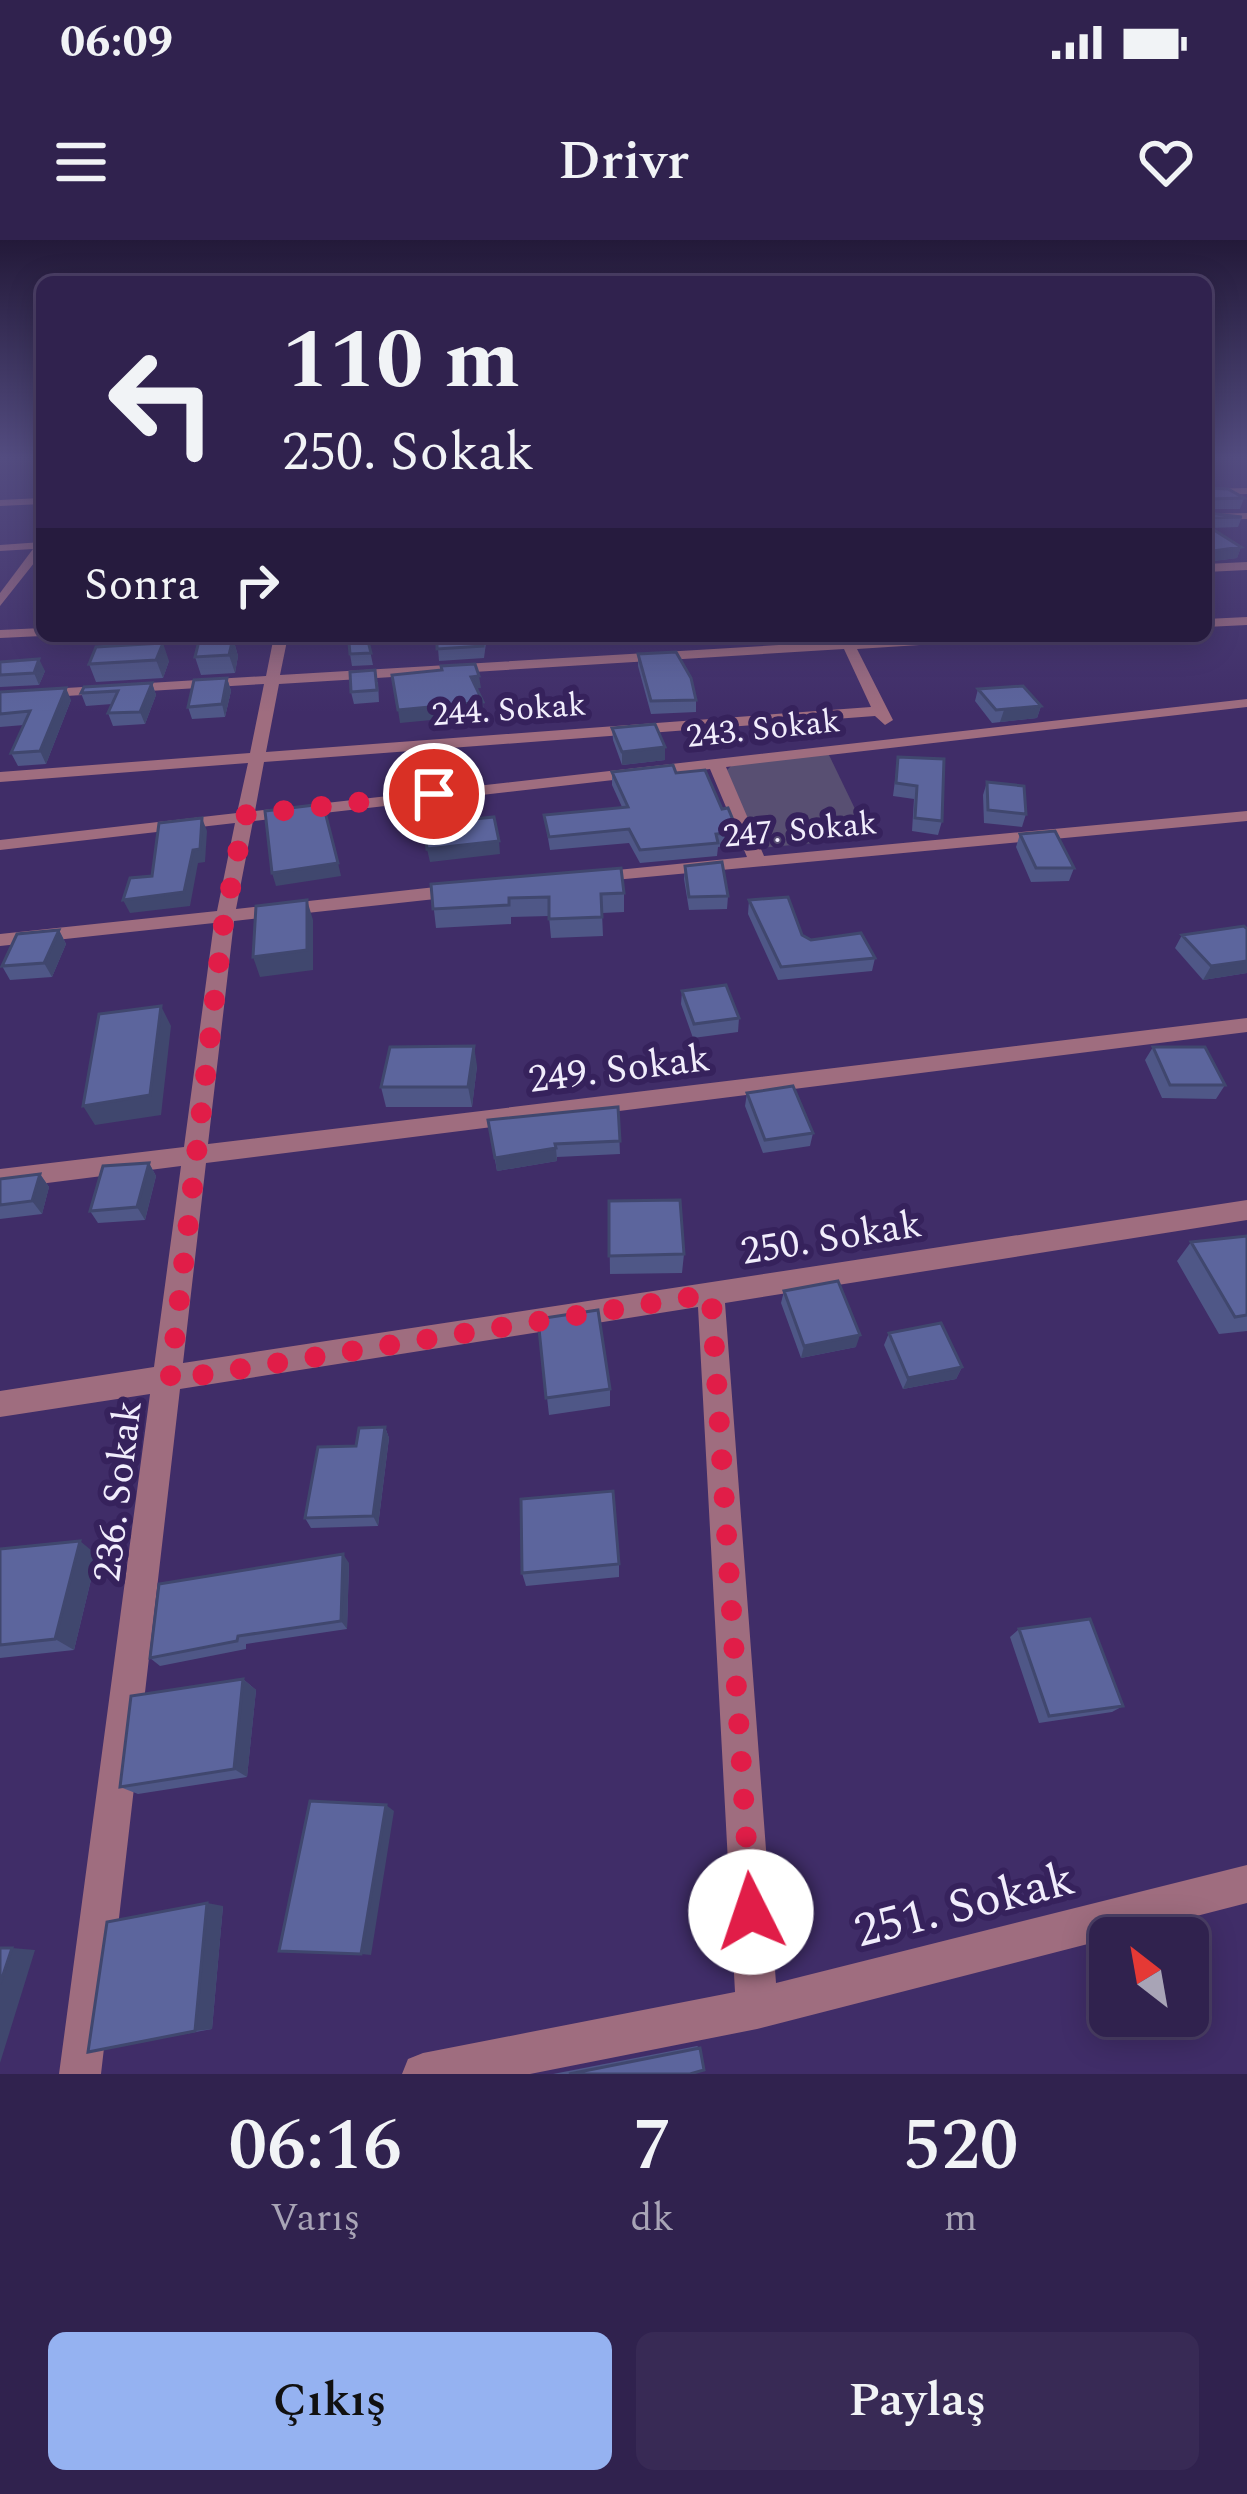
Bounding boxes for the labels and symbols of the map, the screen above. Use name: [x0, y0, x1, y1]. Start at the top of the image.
street label: 244. Sokak: [430, 680, 588, 740]
street label: 243. Sokak: [684, 696, 843, 762]
pin: [383, 743, 485, 845]
street label: 247. Sokak: [721, 798, 879, 862]
street label: 249. Sokak: [525, 1029, 713, 1110]
street label: 250. Sokak: [737, 1195, 926, 1282]
street label: 236. Sokak: [78, 1397, 159, 1585]
street label: 251. Sokak: [847, 1843, 1082, 1968]
position arrow: [688, 1849, 814, 1975]
north arrow: [1089, 1917, 1209, 2037]

